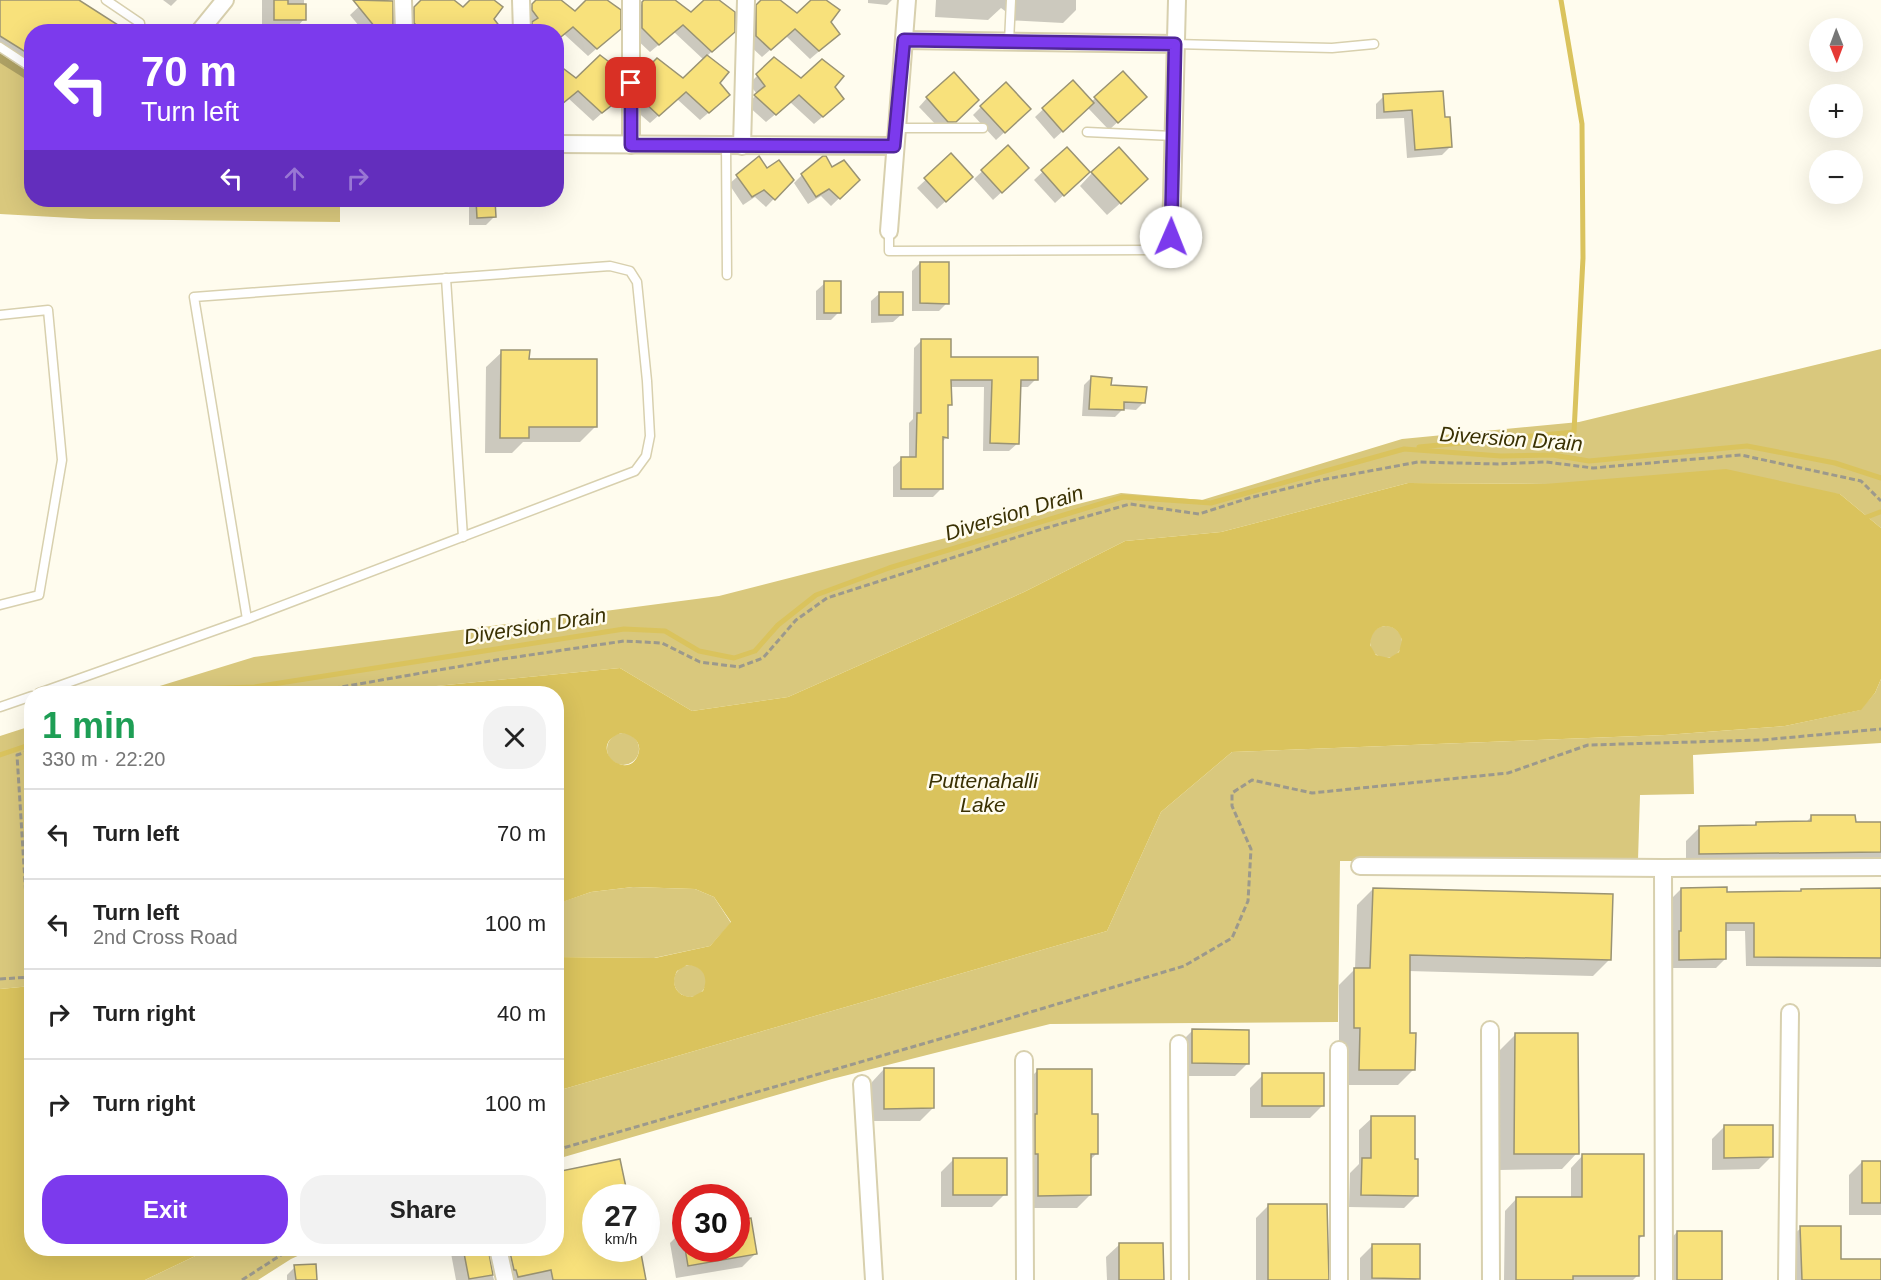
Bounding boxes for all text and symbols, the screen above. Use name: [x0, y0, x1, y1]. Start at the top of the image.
north arrow: [1809, 18, 1863, 72]
map controls: [1809, 18, 1863, 204]
icon: left: [42, 48, 120, 126]
text: 70 m: [141, 48, 237, 95]
pin: [605, 57, 656, 108]
icon: arrive: [614, 66, 647, 99]
button: +: [1809, 84, 1863, 138]
text: Turn left: [141, 97, 239, 127]
button: −: [1809, 150, 1863, 204]
icon: left: [215, 162, 248, 195]
icon: ahead: [278, 162, 311, 195]
icon: right: [341, 162, 374, 195]
position arrow: [1139, 205, 1203, 269]
water label: Diversion Drain: [1439, 422, 1583, 455]
water label: Diversion Drain: [942, 481, 1086, 545]
water label: Diversion Drain: [462, 603, 608, 648]
text: 1 min: [42, 705, 136, 746]
button: close: [483, 706, 546, 769]
text: 330 m · 22:20: [42, 748, 165, 770]
water label: Puttenahalli Lake: [928, 769, 1039, 816]
icon: left: [42, 818, 75, 851]
text: Turn left: [93, 821, 179, 846]
text: 70 m: [497, 821, 546, 846]
text: Turn left: [93, 900, 179, 925]
icon: left: [42, 908, 75, 941]
text: 100 m: [485, 911, 546, 936]
text: 2nd Cross Road: [93, 926, 238, 948]
icon: right: [42, 998, 75, 1031]
text: Turn right: [93, 1001, 195, 1026]
text: 40 m: [497, 1001, 546, 1026]
icon: right: [42, 1088, 75, 1121]
text: Turn right: [93, 1091, 195, 1116]
text: 100 m: [485, 1091, 546, 1116]
button: Exit: [42, 1175, 288, 1244]
button: Share: [300, 1175, 546, 1244]
speed limit sign: 30: [672, 1184, 750, 1262]
text: 27: [604, 1199, 638, 1232]
text: km/h: [605, 1230, 637, 1247]

